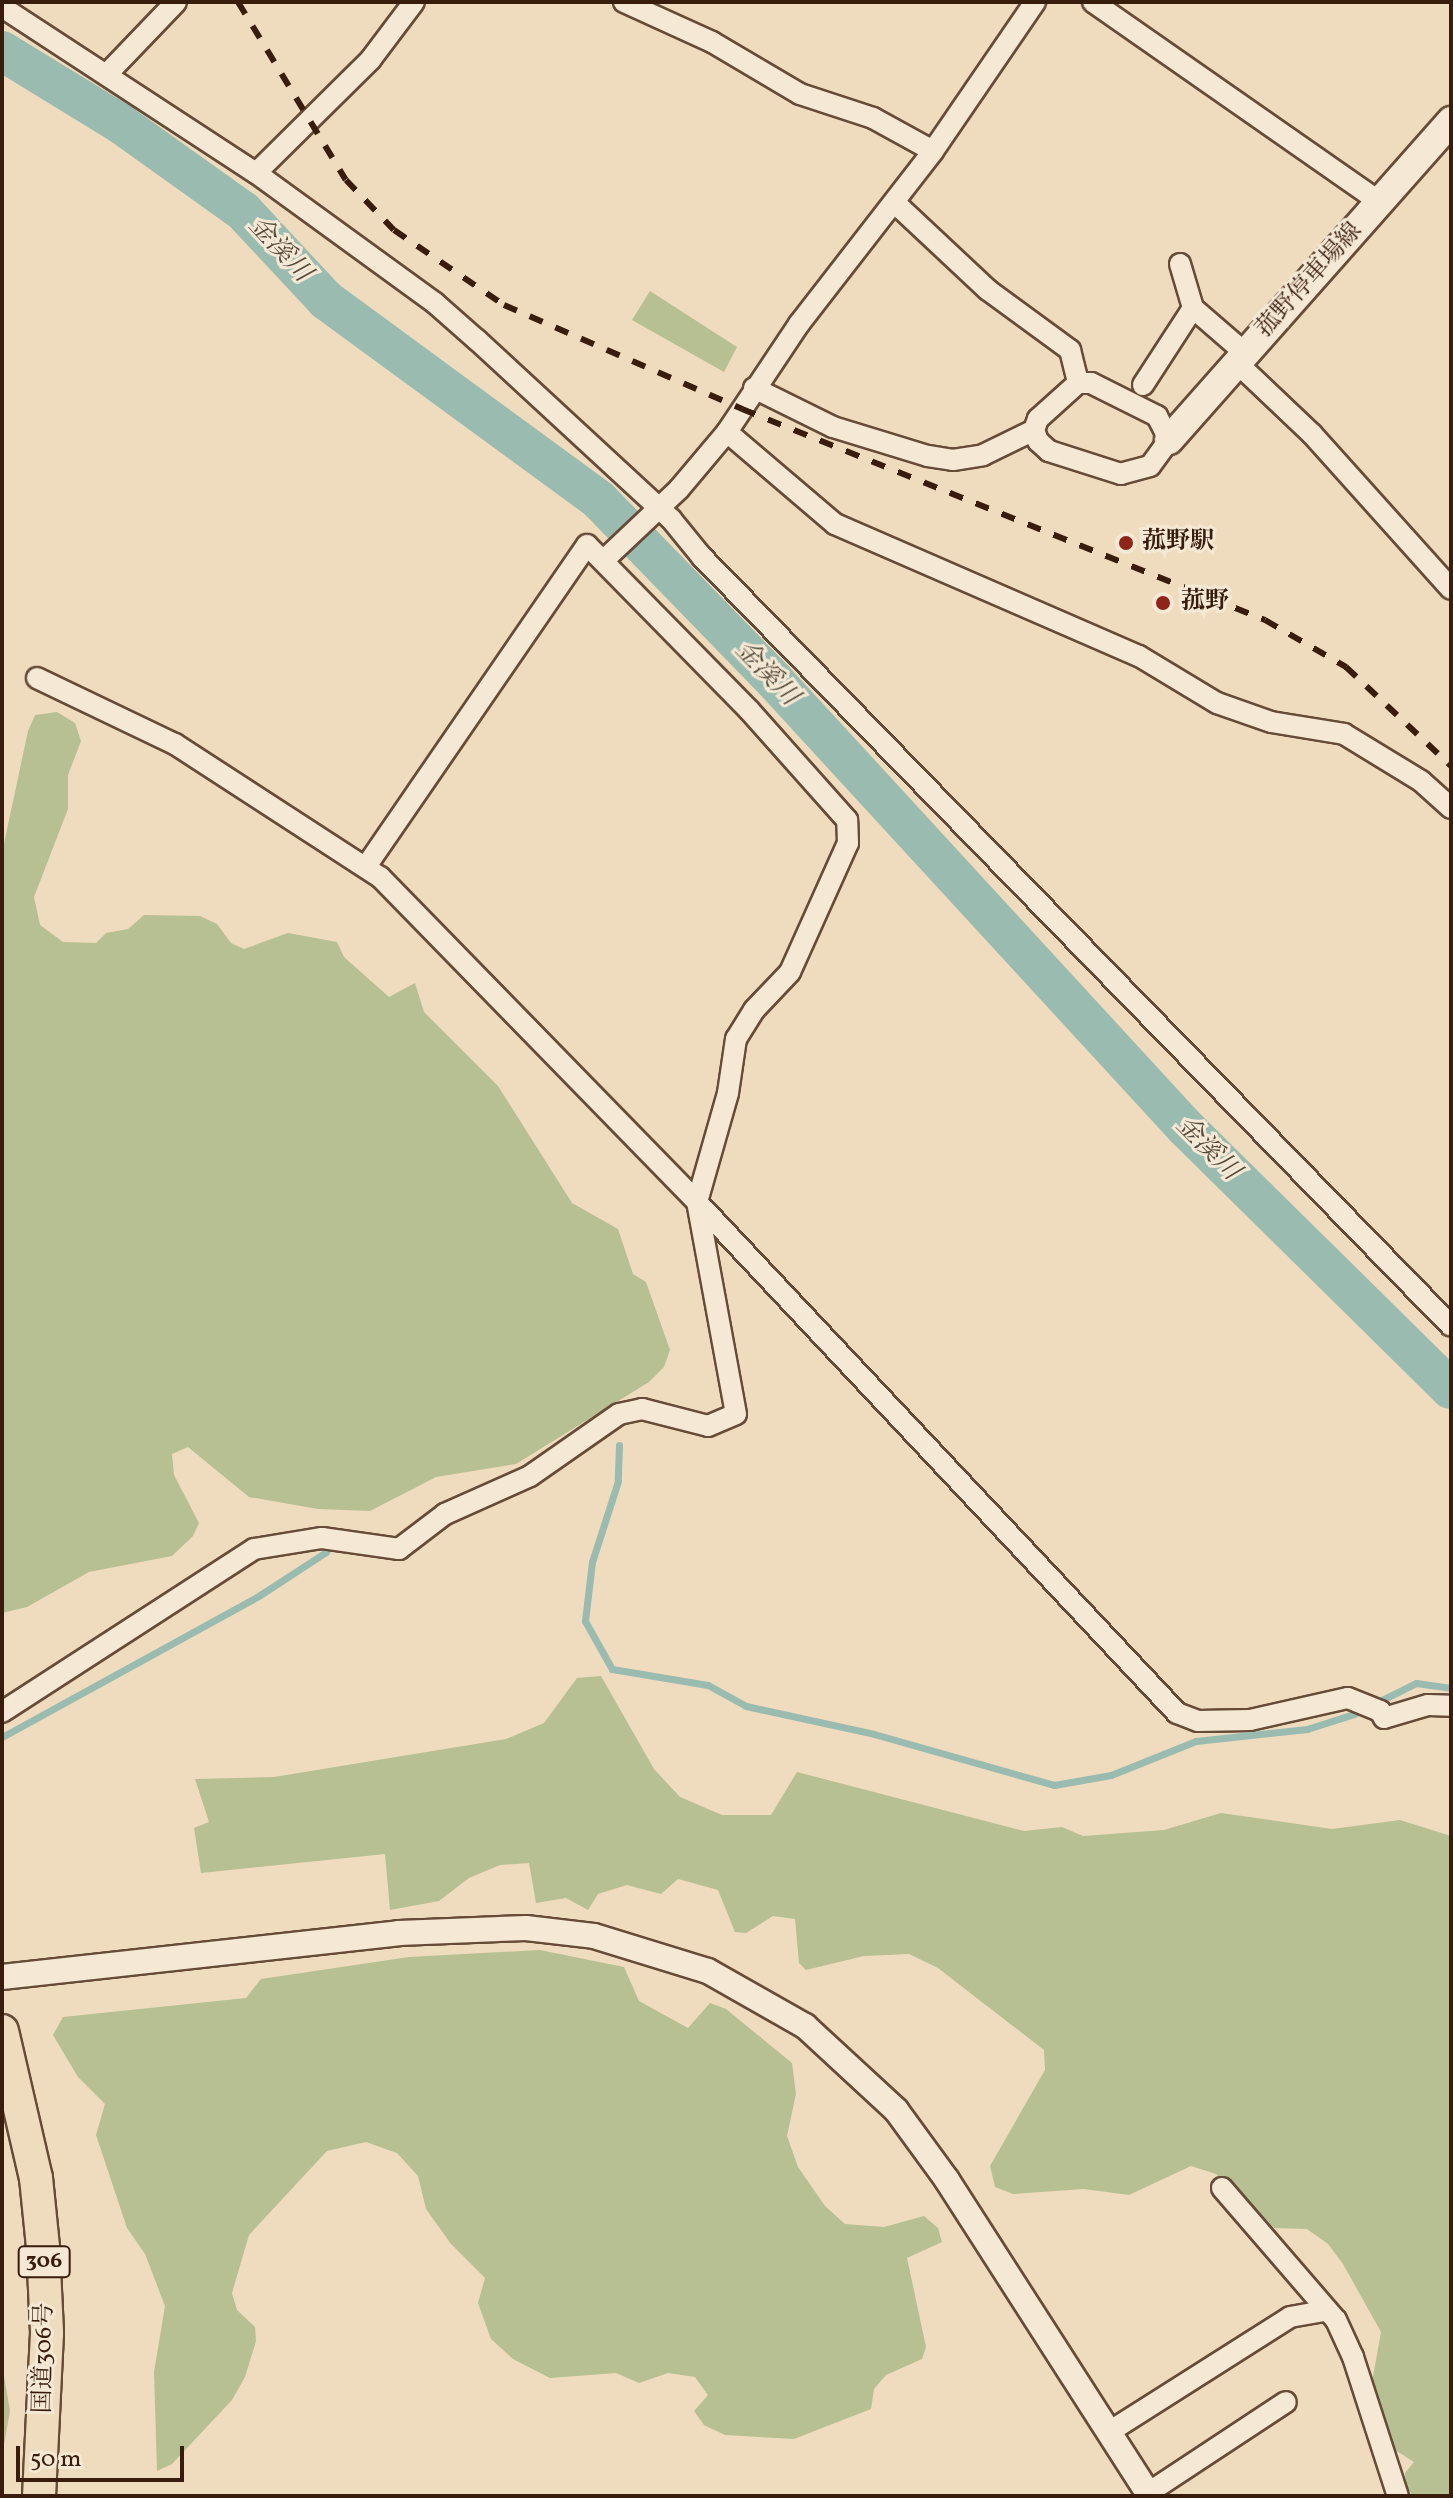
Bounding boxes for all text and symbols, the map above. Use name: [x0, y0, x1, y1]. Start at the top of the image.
water label: 金溪川: [241, 211, 317, 289]
street label: 菰野停車場線: [1251, 218, 1369, 344]
place label: 菰野駅: [1142, 529, 1214, 557]
marker: 菰野駅: [1117, 534, 1135, 552]
place label: 菰野: [1181, 589, 1229, 617]
marker: 菰野: [1152, 592, 1174, 614]
water label: 金溪川: [728, 635, 804, 713]
water label: 金溪川: [1168, 1110, 1246, 1188]
road number: 306: [16, 2244, 72, 2280]
street label: 国道306号: [30, 2302, 60, 2414]
scale bar: [20, 2430, 188, 2480]
text: 50 m: [30, 2443, 82, 2477]

